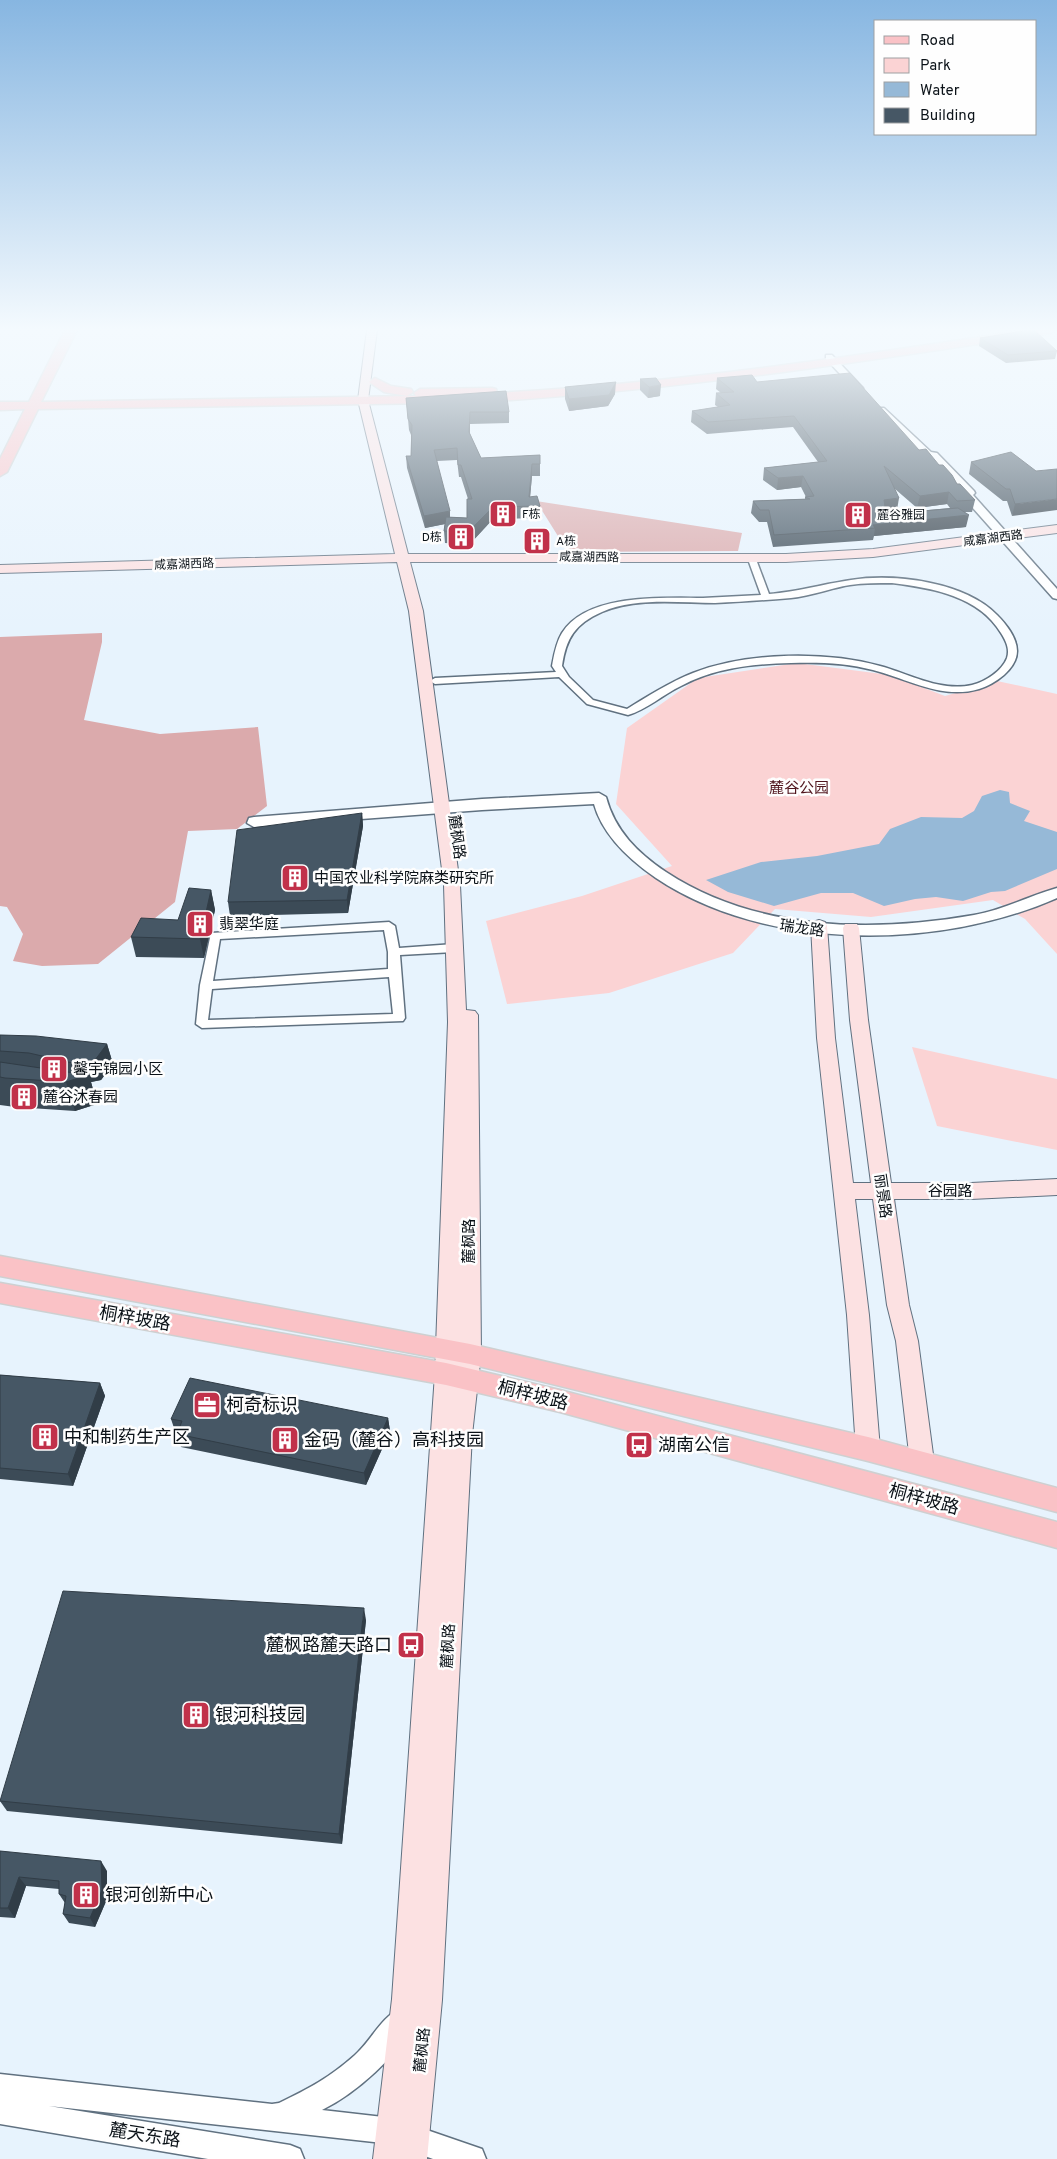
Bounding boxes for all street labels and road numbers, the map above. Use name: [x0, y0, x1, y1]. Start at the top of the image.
street label: 咸嘉湖西路: [962, 527, 1024, 551]
street label: 咸嘉湖西路: [559, 549, 619, 567]
street label: 咸嘉湖西路: [154, 556, 214, 574]
street label: 麓枫路: [443, 814, 468, 861]
street label: 瑞龙路: [778, 916, 826, 942]
street label: 丽景路: [869, 1173, 894, 1220]
street label: 谷园路: [927, 1183, 973, 1202]
street label: 麓枫路: [461, 1218, 480, 1264]
street label: 桐梓坡路: [97, 1302, 172, 1337]
street label: 桐梓坡路: [495, 1377, 570, 1416]
street label: 桐梓坡路: [886, 1480, 961, 1521]
street label: 麓枫路: [439, 1623, 460, 1669]
street label: 麓枫路: [412, 2027, 435, 2074]
street label: 麓天东路: [107, 2119, 182, 2153]

